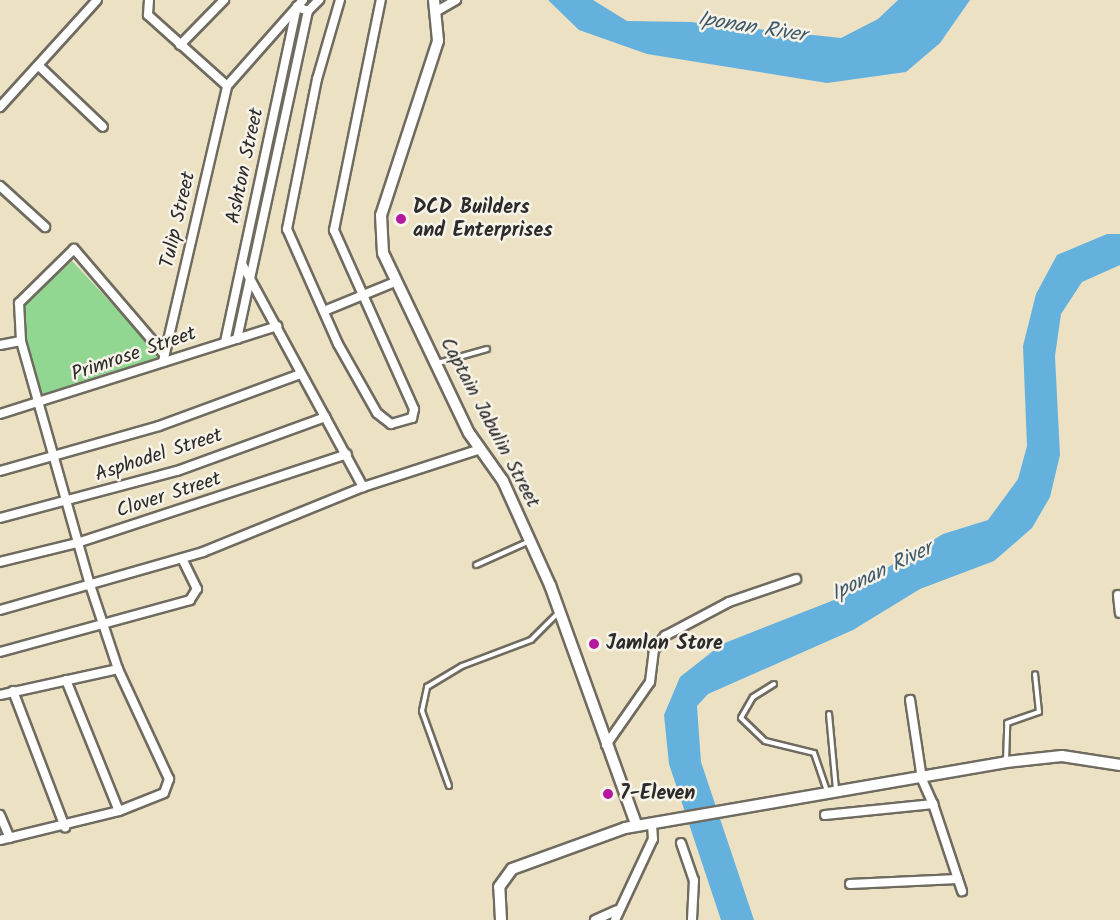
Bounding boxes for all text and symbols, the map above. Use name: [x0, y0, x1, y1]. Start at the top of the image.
water label: Iponan River: [696, 7, 808, 49]
street label: Ashton Street: [222, 106, 270, 226]
street label: Tulip Street: [156, 169, 202, 271]
place label: DCD Builders and Enterprises: [413, 196, 553, 243]
marker: DCD Builders and Enterprises: [394, 212, 408, 226]
street label: Primrose Street: [69, 322, 199, 388]
street label: Captain Jabulin Street: [434, 334, 544, 512]
street label: Asphodel Street: [92, 424, 226, 488]
street label: Clover Street: [114, 468, 224, 524]
water label: Iponan River: [827, 537, 937, 607]
place label: Jamlan Store: [606, 632, 723, 656]
marker: Jamlan Store: [587, 637, 601, 651]
place label: 7-Eleven: [620, 782, 695, 806]
marker: 7-Eleven: [601, 787, 615, 801]

